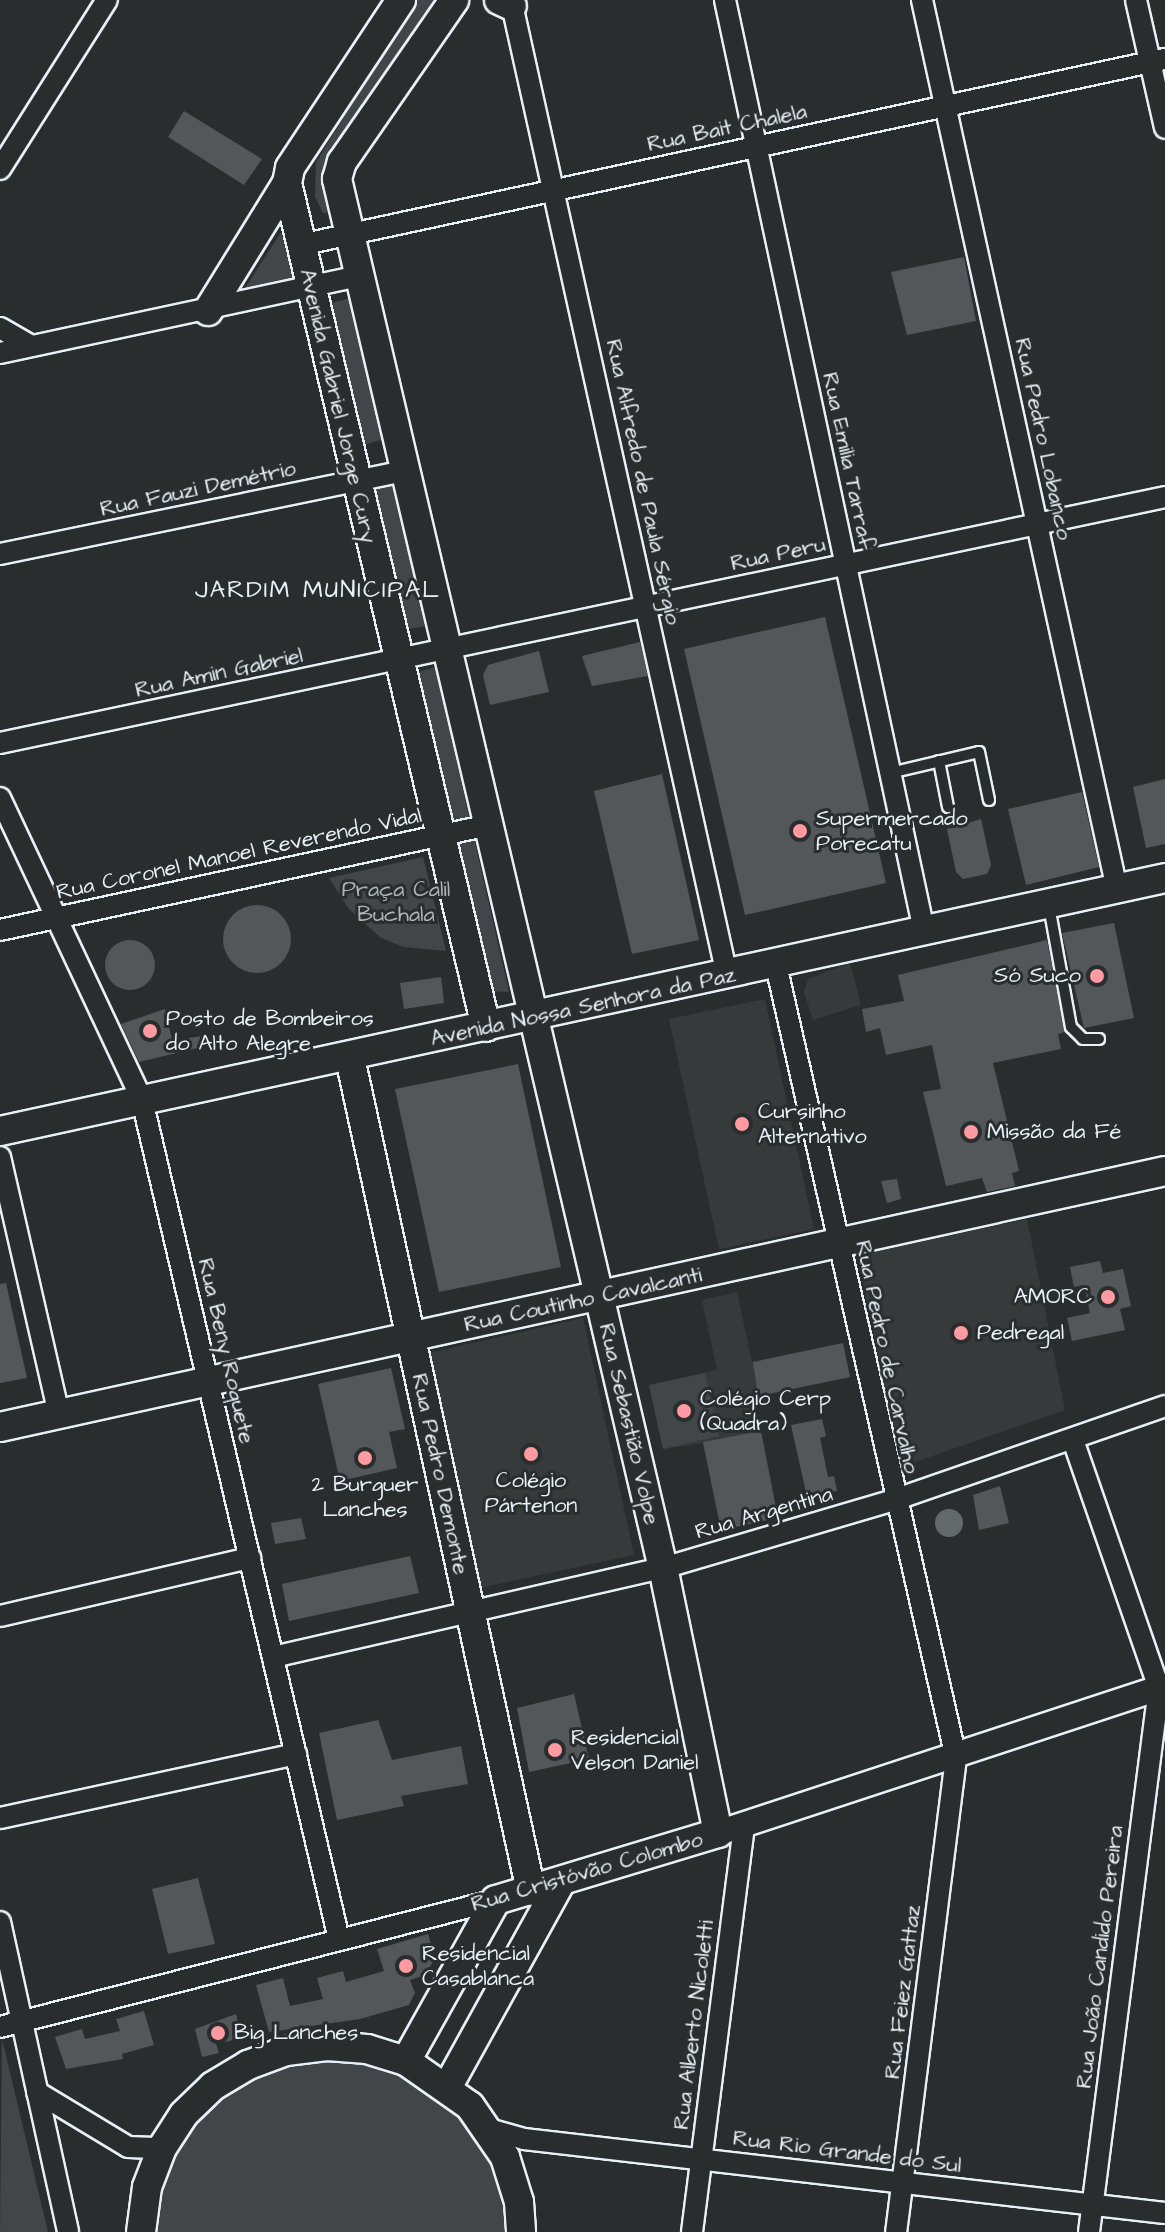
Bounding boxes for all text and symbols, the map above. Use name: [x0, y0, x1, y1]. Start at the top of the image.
street label: Rua Bait Chalela: [645, 98, 809, 158]
street label: Avenida Gabriel Jorge Cury: [294, 266, 382, 546]
street label: Rua Pedro Lobanco: [1009, 336, 1077, 542]
street label: Rua Alfredo de Paula Sérgio: [600, 337, 686, 627]
street label: Rua Emilia Tarraf: [816, 370, 880, 552]
street label: Rua Fauzi Demétrio: [98, 455, 298, 523]
street label: Rua Peru: [728, 531, 828, 577]
district label: JARDIM MUNICIPAL: [195, 577, 441, 605]
street label: Rua Amin Gabriel: [133, 642, 305, 704]
street label: Rua Coronel Manoel Reverendo Vidal: [54, 802, 424, 906]
place label: Supermercado Porecatu: [816, 805, 968, 856]
marker: Supermercado Porecatu: [791, 822, 809, 840]
park label: Praça Calil Buchala: [342, 876, 450, 928]
street label: Avenida Nossa Senhora da Paz: [428, 962, 738, 1052]
place label: Só Suco: [994, 963, 1081, 989]
marker: Só Suco: [1088, 967, 1106, 985]
place label: Posto de Bombeiros do Alto Alegre: [166, 1005, 374, 1056]
marker: Posto de Bombeiros do Alto Alegre: [141, 1022, 159, 1040]
place label: Cursinho Alternativo: [758, 1098, 867, 1150]
marker: Cursinho Alternativo: [733, 1115, 751, 1133]
place label: Missão da Fé: [987, 1119, 1121, 1145]
marker: Missão da Fé: [962, 1123, 980, 1141]
street label: Rua Pedro de Carvalho: [849, 1238, 925, 1476]
street label: Rua Beny Roquete: [192, 1256, 260, 1446]
street label: Rua Coutinho Cavalcanti: [462, 1262, 704, 1338]
place label: AMORC: [1014, 1284, 1092, 1310]
marker: AMORC: [1099, 1288, 1117, 1306]
place label: Pedregal: [977, 1320, 1064, 1346]
street label: Rua Sebastião Volpe: [593, 1321, 665, 1527]
marker: Pedregal: [952, 1324, 970, 1342]
street label: Rua Pedro Demonte: [406, 1371, 474, 1577]
place label: Colégio Cerp (Quadra): [700, 1385, 831, 1436]
marker: Colégio Cerp (Quadra): [675, 1402, 693, 1420]
marker: Colégio Pártenon: [522, 1445, 540, 1463]
marker: 2 Burguer Lanches: [356, 1449, 374, 1467]
place label: Colégio Pártenon: [485, 1467, 577, 1518]
place label: 2 Burguer Lanches: [312, 1471, 418, 1522]
street label: Rua Argentina: [692, 1481, 836, 1545]
place label: Residencial Velson Daniel: [571, 1724, 699, 1776]
marker: Residencial Velson Daniel: [546, 1741, 564, 1759]
street label: Rua João Candido Pereira: [1071, 1824, 1129, 2090]
street label: Rua Cristóvão Colombo: [468, 1826, 706, 1918]
street label: Rua Feiez Gattaz: [879, 1903, 927, 2081]
street label: Rua Alberto Nicoletti: [668, 1919, 720, 2131]
place label: Residencial Casablanca: [422, 1940, 534, 1992]
marker: Residencial Casablanca: [397, 1957, 415, 1975]
place label: Big Lanches: [234, 2020, 358, 2046]
marker: Big Lanches: [209, 2024, 227, 2042]
street label: Rua Rio Grande do Sul: [731, 2125, 963, 2179]

